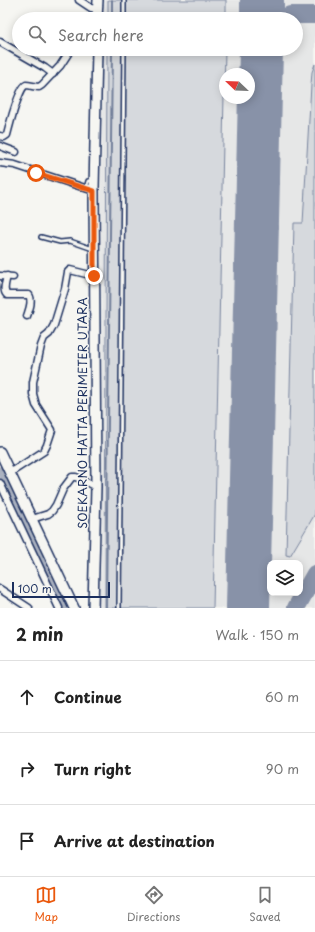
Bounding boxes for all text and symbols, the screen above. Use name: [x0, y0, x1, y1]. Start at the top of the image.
search box: [12, 12, 303, 56]
icon: search: [26, 23, 48, 45]
text: Search here: [58, 23, 144, 46]
north arrow: [219, 68, 255, 104]
route start: [27, 164, 45, 182]
route end: [85, 267, 103, 285]
street label: SOEKARNO HATTA PERIMETER UTARA: [73, 297, 91, 529]
map controls: [267, 560, 303, 596]
button: layers: [267, 560, 303, 596]
scale bar: [12, 580, 110, 599]
text: 100 m: [18, 580, 52, 597]
text: 2 min: [16, 621, 63, 647]
text: Walk · 150 m: [215, 625, 299, 644]
text: Continue: [54, 685, 122, 708]
icon: ahead: [16, 686, 38, 708]
text: 60 m: [265, 687, 299, 706]
text: Turn right: [54, 757, 131, 780]
icon: right: [16, 758, 38, 780]
text: 90 m: [266, 759, 299, 778]
text: Arrive at destination: [54, 829, 215, 852]
icon: arrive: [16, 830, 38, 852]
tab: Map: [34, 884, 58, 925]
tab: Directions: [127, 884, 180, 925]
tab: Saved: [249, 884, 281, 925]

